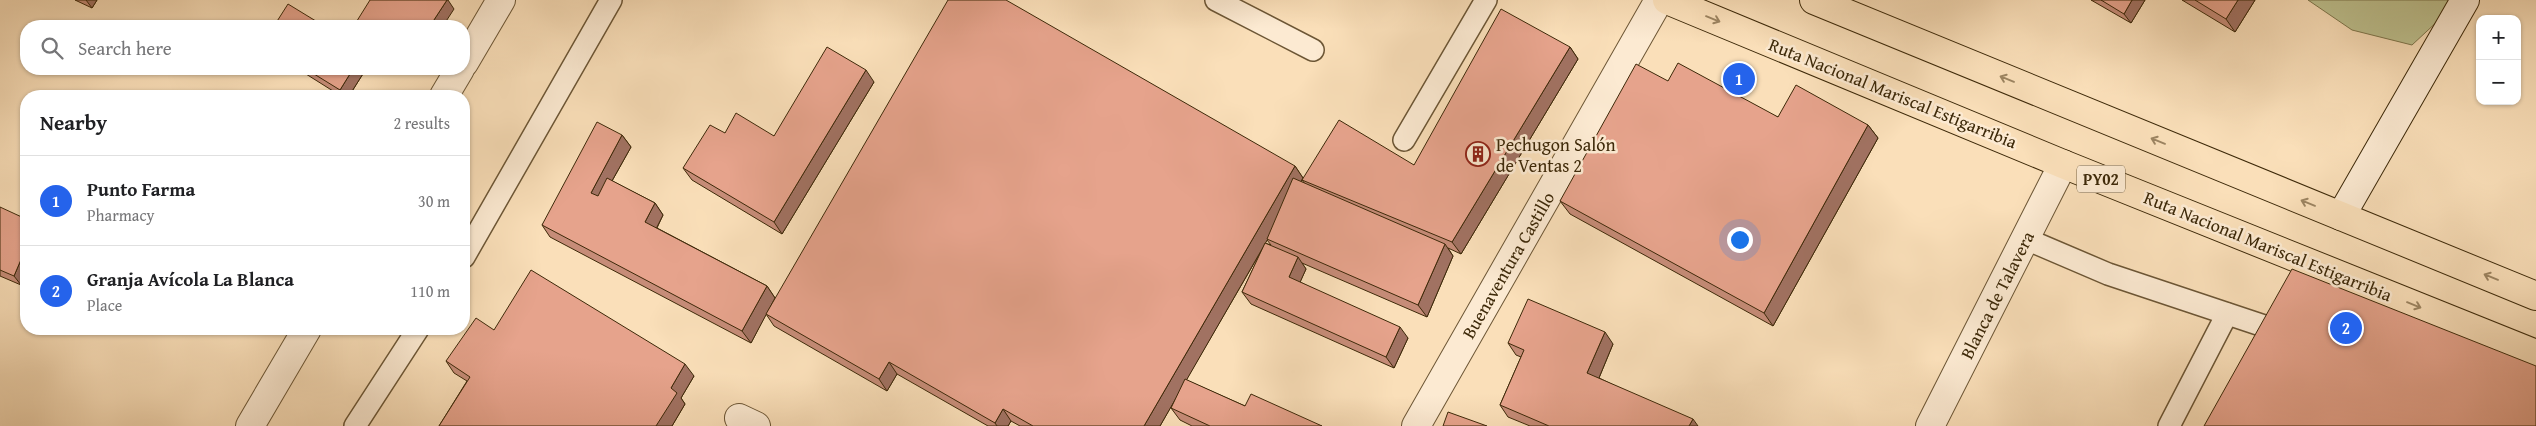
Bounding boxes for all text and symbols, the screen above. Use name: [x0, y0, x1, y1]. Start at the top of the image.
one-way arrow: [1705, 15, 1720, 24]
map controls: [2476, 15, 2521, 105]
button: +: [2476, 15, 2521, 60]
search box: [20, 20, 470, 75]
street label: Ruta Nacional Mariscal Estigarribia: [1765, 31, 2022, 155]
icon: search: [38, 34, 66, 62]
text: Search here: [78, 34, 172, 62]
pin: 1: [1723, 60, 1755, 98]
button: −: [2476, 60, 2521, 105]
one-way arrow: [2000, 74, 2015, 84]
text: Nearby: [40, 107, 107, 138]
text: 2 results: [393, 111, 450, 135]
place label: Pechugon Salón de Ventas 2: [1496, 131, 1616, 179]
one-way arrow: [2150, 136, 2166, 145]
building icon: Pechugon Salón de Ventas 2: [1465, 141, 1491, 167]
road number: PY02: [2077, 165, 2125, 192]
text: Punto Farma: [87, 175, 195, 203]
street label: Ruta Nacional Mariscal Estigarribia: [2140, 184, 2397, 308]
street label: Buenaventura Castillo: [1455, 186, 1561, 344]
text: 1: [52, 189, 60, 213]
text: 30 m: [418, 189, 450, 213]
one-way arrow: [2301, 198, 2316, 207]
text: Pharmacy: [87, 203, 154, 227]
street label: Blanca de Talavera: [1953, 226, 2041, 364]
your location: [1727, 227, 1753, 253]
text: Granja Avícola La Blanca: [87, 265, 294, 293]
one-way arrow: [2484, 272, 2499, 282]
text: 2: [52, 279, 60, 303]
text: 110 m: [410, 279, 450, 303]
text: Place: [87, 293, 122, 317]
one-way arrow: [2406, 300, 2421, 310]
pin: 2: [2330, 309, 2362, 347]

